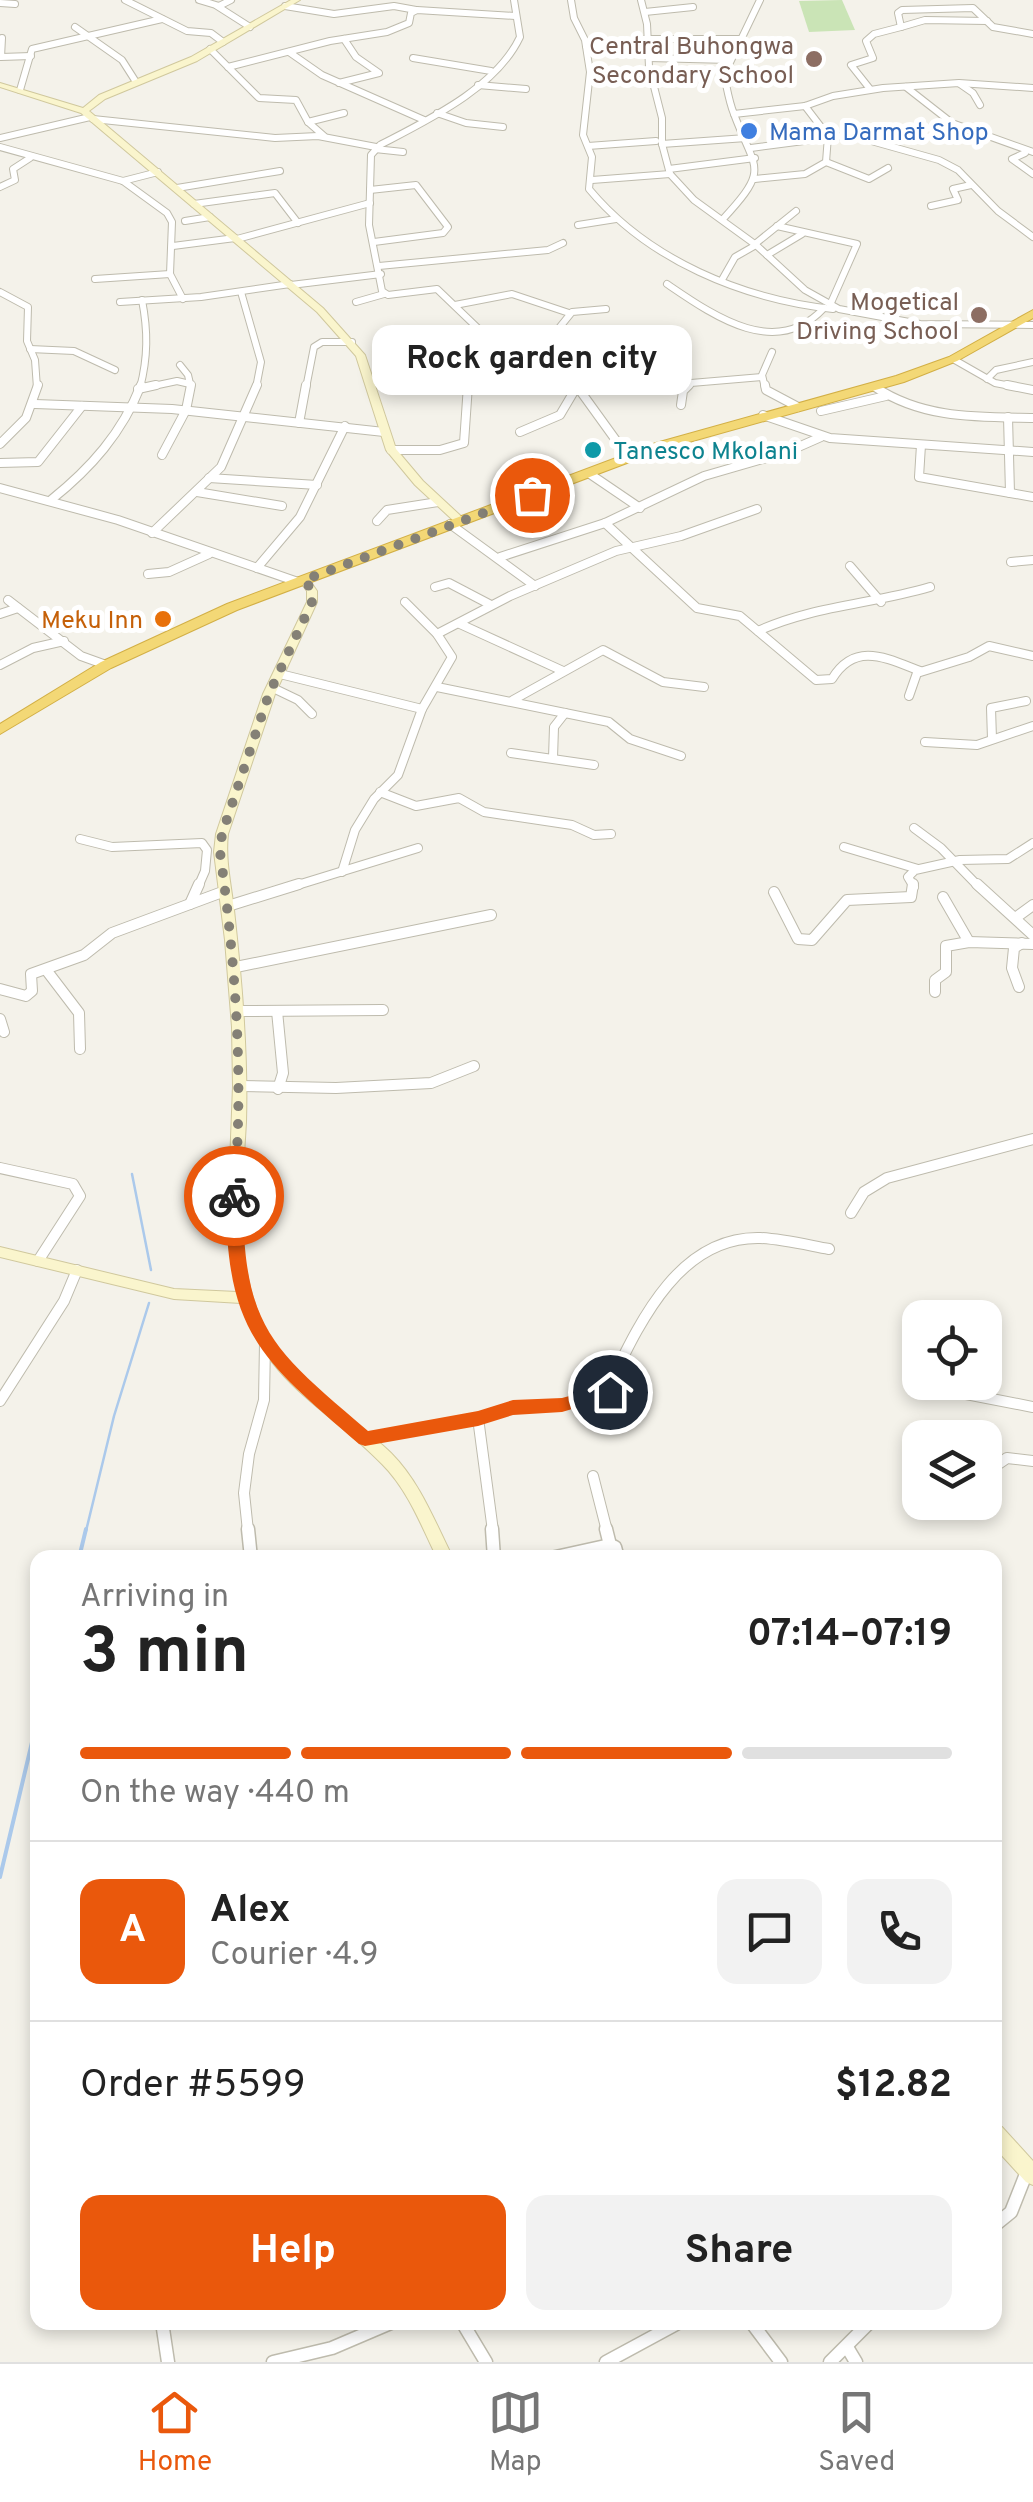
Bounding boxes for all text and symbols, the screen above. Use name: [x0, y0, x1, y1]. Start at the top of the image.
place label: Central Buhongwa Secondary School: [589, 32, 794, 93]
marker: Central Buhongwa Secondary School: [803, 48, 825, 70]
place label: Mama Darmat Shop: [769, 118, 989, 150]
marker: Mama Darmat Shop: [738, 120, 760, 142]
place label: Mogetical Driving School: [796, 288, 959, 349]
marker: Mogetical Driving School: [968, 304, 990, 326]
callout: Rock garden city: [372, 325, 692, 395]
text: Rock garden city: [406, 340, 658, 380]
place label: Tanesco Mkolani: [613, 437, 798, 469]
marker: Tanesco Mkolani: [582, 439, 604, 461]
pin: [490, 453, 575, 538]
icon: bag: [505, 468, 560, 523]
place label: Meku Inn: [41, 606, 143, 638]
marker: Meku Inn: [152, 608, 174, 630]
courier: [184, 1146, 284, 1246]
icon: bike: [207, 1169, 262, 1224]
map controls: [902, 1300, 1002, 1520]
button: locate: [902, 1300, 1002, 1400]
pin: [568, 1350, 653, 1435]
icon: home: [583, 1365, 638, 1420]
button: layers: [902, 1420, 1002, 1520]
text: Arriving in: [80, 1578, 229, 1618]
text: 07:14–07:19: [747, 1611, 952, 1660]
text: 3 min: [80, 1614, 249, 1696]
text: On the way · 440 m: [80, 1774, 350, 1814]
button: chat: [717, 1879, 822, 1984]
button: phone: [847, 1879, 952, 1984]
text: Alex: [210, 1887, 290, 1936]
text: A: [119, 1907, 146, 1956]
text: Courier · 4.9: [210, 1936, 379, 1976]
text: Order #5599: [80, 2062, 306, 2111]
text: $12.82: [835, 2062, 952, 2111]
button: Help: [80, 2195, 506, 2310]
button: Share: [526, 2195, 952, 2310]
tab: Home: [138, 2385, 212, 2481]
tab: Map: [488, 2385, 543, 2481]
tab: Saved: [818, 2385, 895, 2481]

